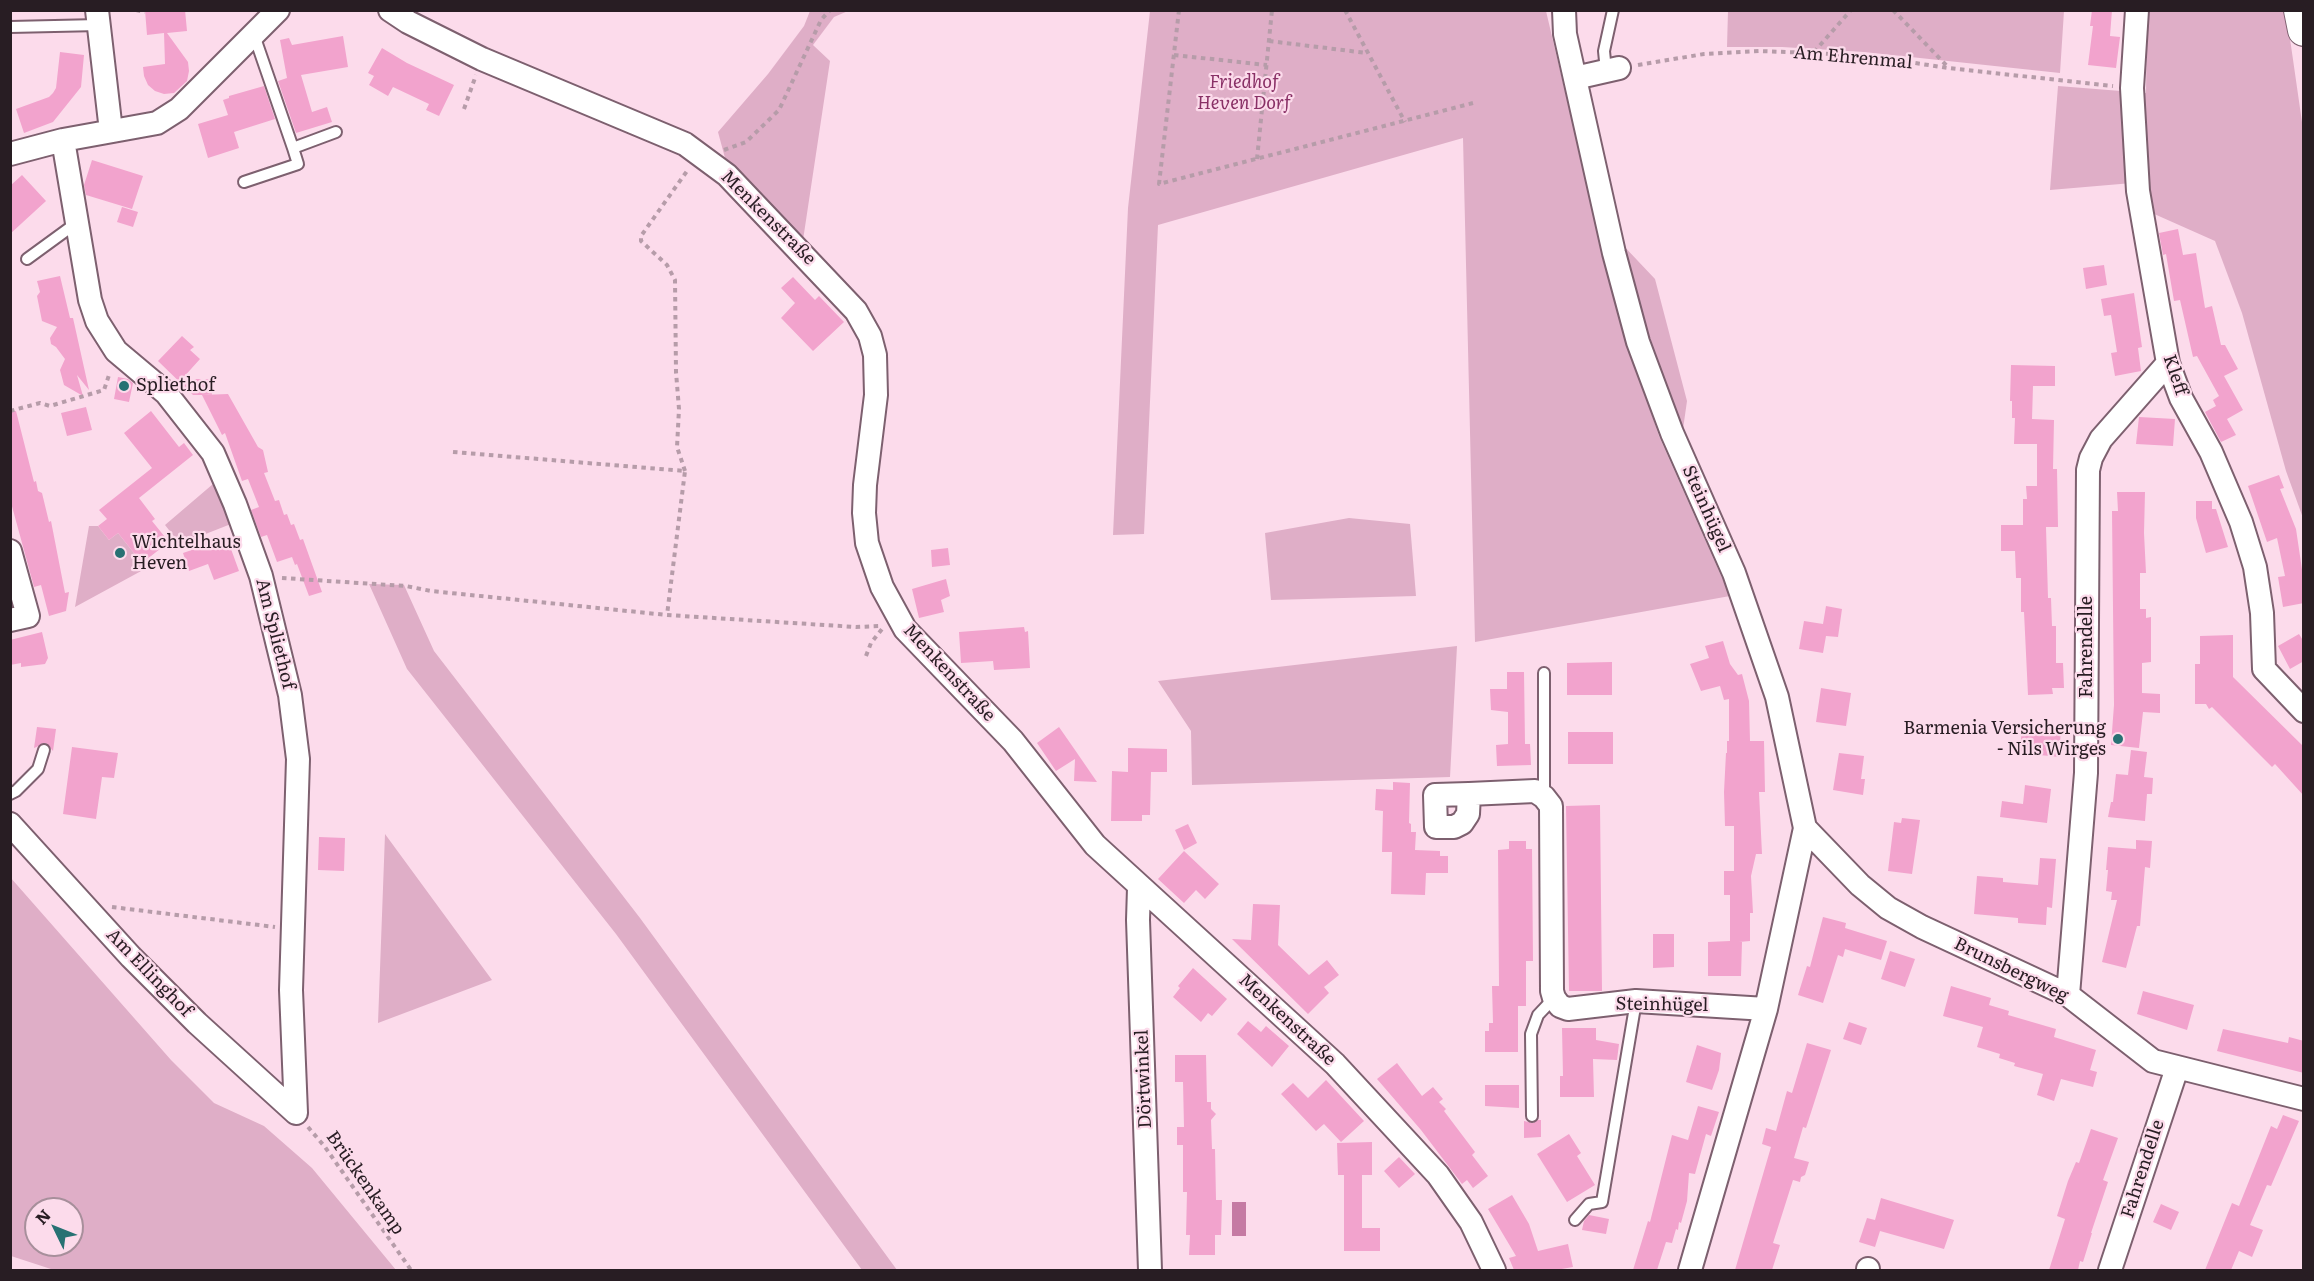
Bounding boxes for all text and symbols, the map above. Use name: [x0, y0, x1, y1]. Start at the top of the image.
street label: Am Ehrenmal: [1793, 42, 1913, 74]
park label: Friedhof Heven Dorf: [1197, 72, 1291, 115]
street label: Menkenstraße: [716, 166, 820, 270]
street label: Kleff: [2158, 352, 2192, 398]
place label: Spliethof: [136, 375, 215, 397]
marker: Spliethof: [117, 379, 131, 393]
street label: Steinhügel: [1677, 462, 1735, 556]
place label: Wichtelhaus Heven: [132, 532, 241, 574]
marker: Wichtelhaus Heven: [113, 546, 127, 560]
street label: Am Spliethof: [251, 576, 299, 692]
street label: Fahrendelle: [2076, 596, 2098, 698]
street label: Menkenstraße: [898, 620, 1000, 726]
place label: Barmenia Versicherung - Nils Wirges: [1903, 718, 2106, 760]
marker: Barmenia Versicherung - Nils Wirges: [2111, 732, 2125, 746]
street label: Am Ellinghof: [101, 924, 197, 1022]
street label: Brunsbergweg: [1950, 933, 2072, 1007]
street label: Menkenstraße: [1234, 969, 1340, 1071]
street label: Steinhügel: [1615, 993, 1709, 1017]
street label: Dörtwinkel: [1131, 1029, 1157, 1129]
street label: Fahrendelle: [2117, 1117, 2169, 1221]
street label: Brückenkamp: [321, 1127, 409, 1239]
north arrow: [24, 1197, 84, 1257]
text: N: [29, 1203, 56, 1229]

